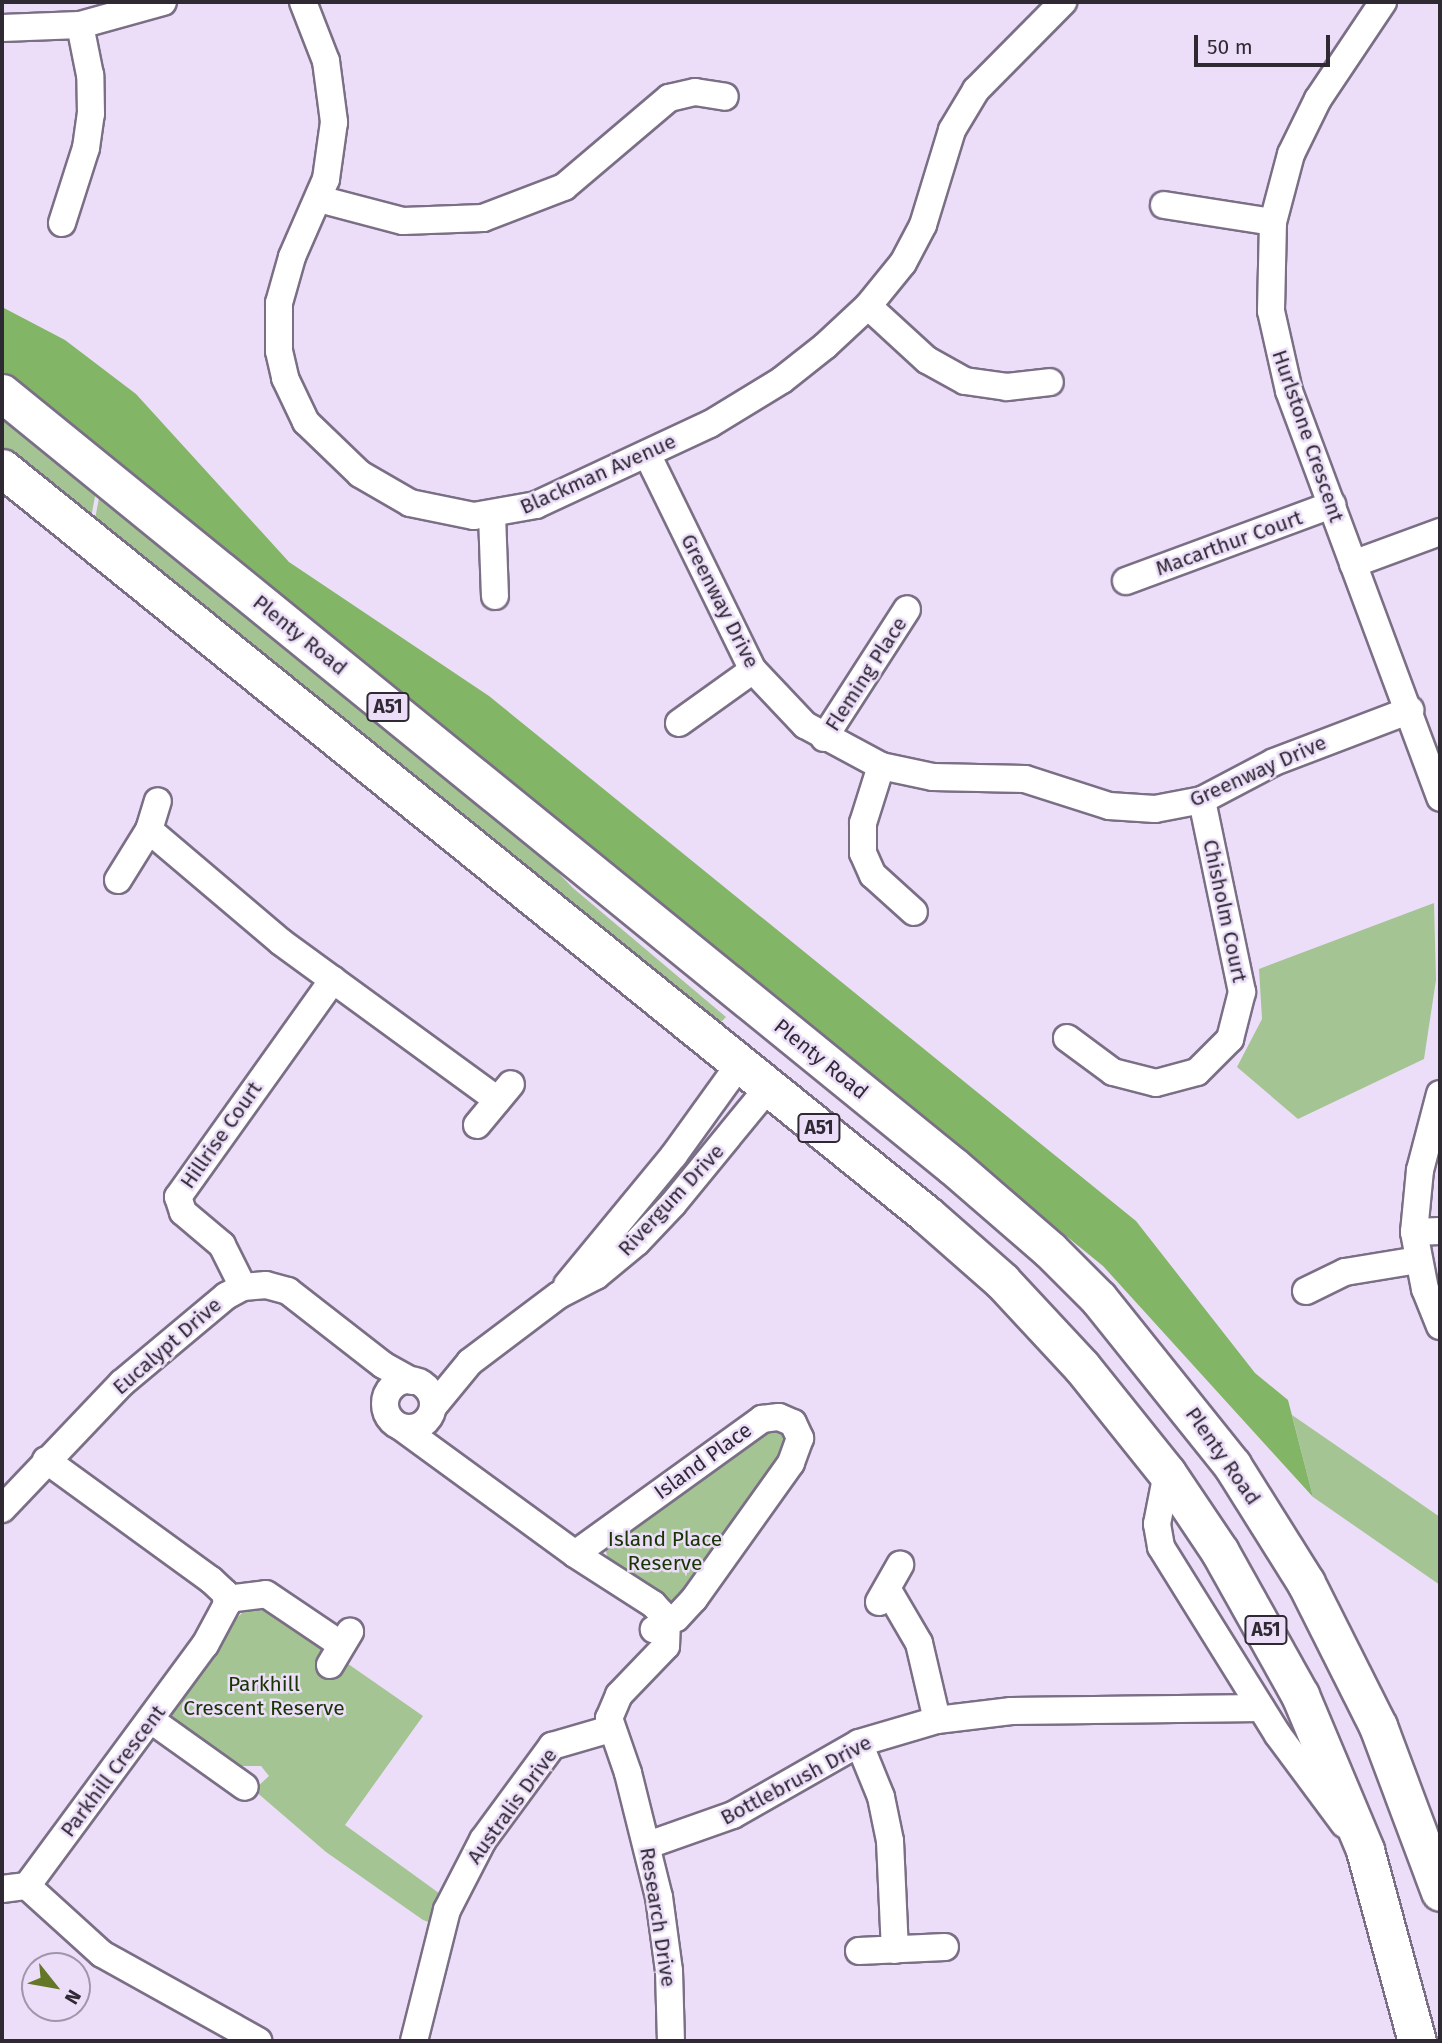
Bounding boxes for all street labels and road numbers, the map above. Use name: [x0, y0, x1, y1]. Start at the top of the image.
street label: Hurlstone Crescent: [1267, 347, 1349, 525]
street label: Blackman Avenue: [516, 428, 680, 520]
street label: Macarthur Court: [1152, 505, 1306, 581]
street label: Greenway Drive: [675, 530, 765, 672]
street label: Plenty Road: [248, 589, 352, 681]
street label: Fleming Place: [820, 612, 912, 736]
road number: A51: [365, 692, 411, 722]
street label: Greenway Drive: [1186, 730, 1330, 812]
street label: Chisholm Court: [1198, 837, 1252, 985]
street label: Plenty Road: [769, 1013, 873, 1105]
street label: Hillrise Court: [175, 1077, 267, 1193]
road number: A51: [796, 1112, 842, 1144]
street label: Rivergum Drive: [613, 1139, 729, 1261]
street label: Eucalypt Drive: [108, 1292, 226, 1400]
street label: Plenty Road: [1180, 1402, 1266, 1510]
street label: Island Place: [649, 1417, 757, 1505]
road number: A51: [1243, 1614, 1289, 1646]
street label: Parkhill Crescent: [55, 1700, 171, 1842]
street label: Bottlebrush Drive: [716, 1730, 876, 1830]
street label: Australis Drive: [462, 1743, 562, 1869]
street label: Research Drive: [635, 1845, 681, 1989]

